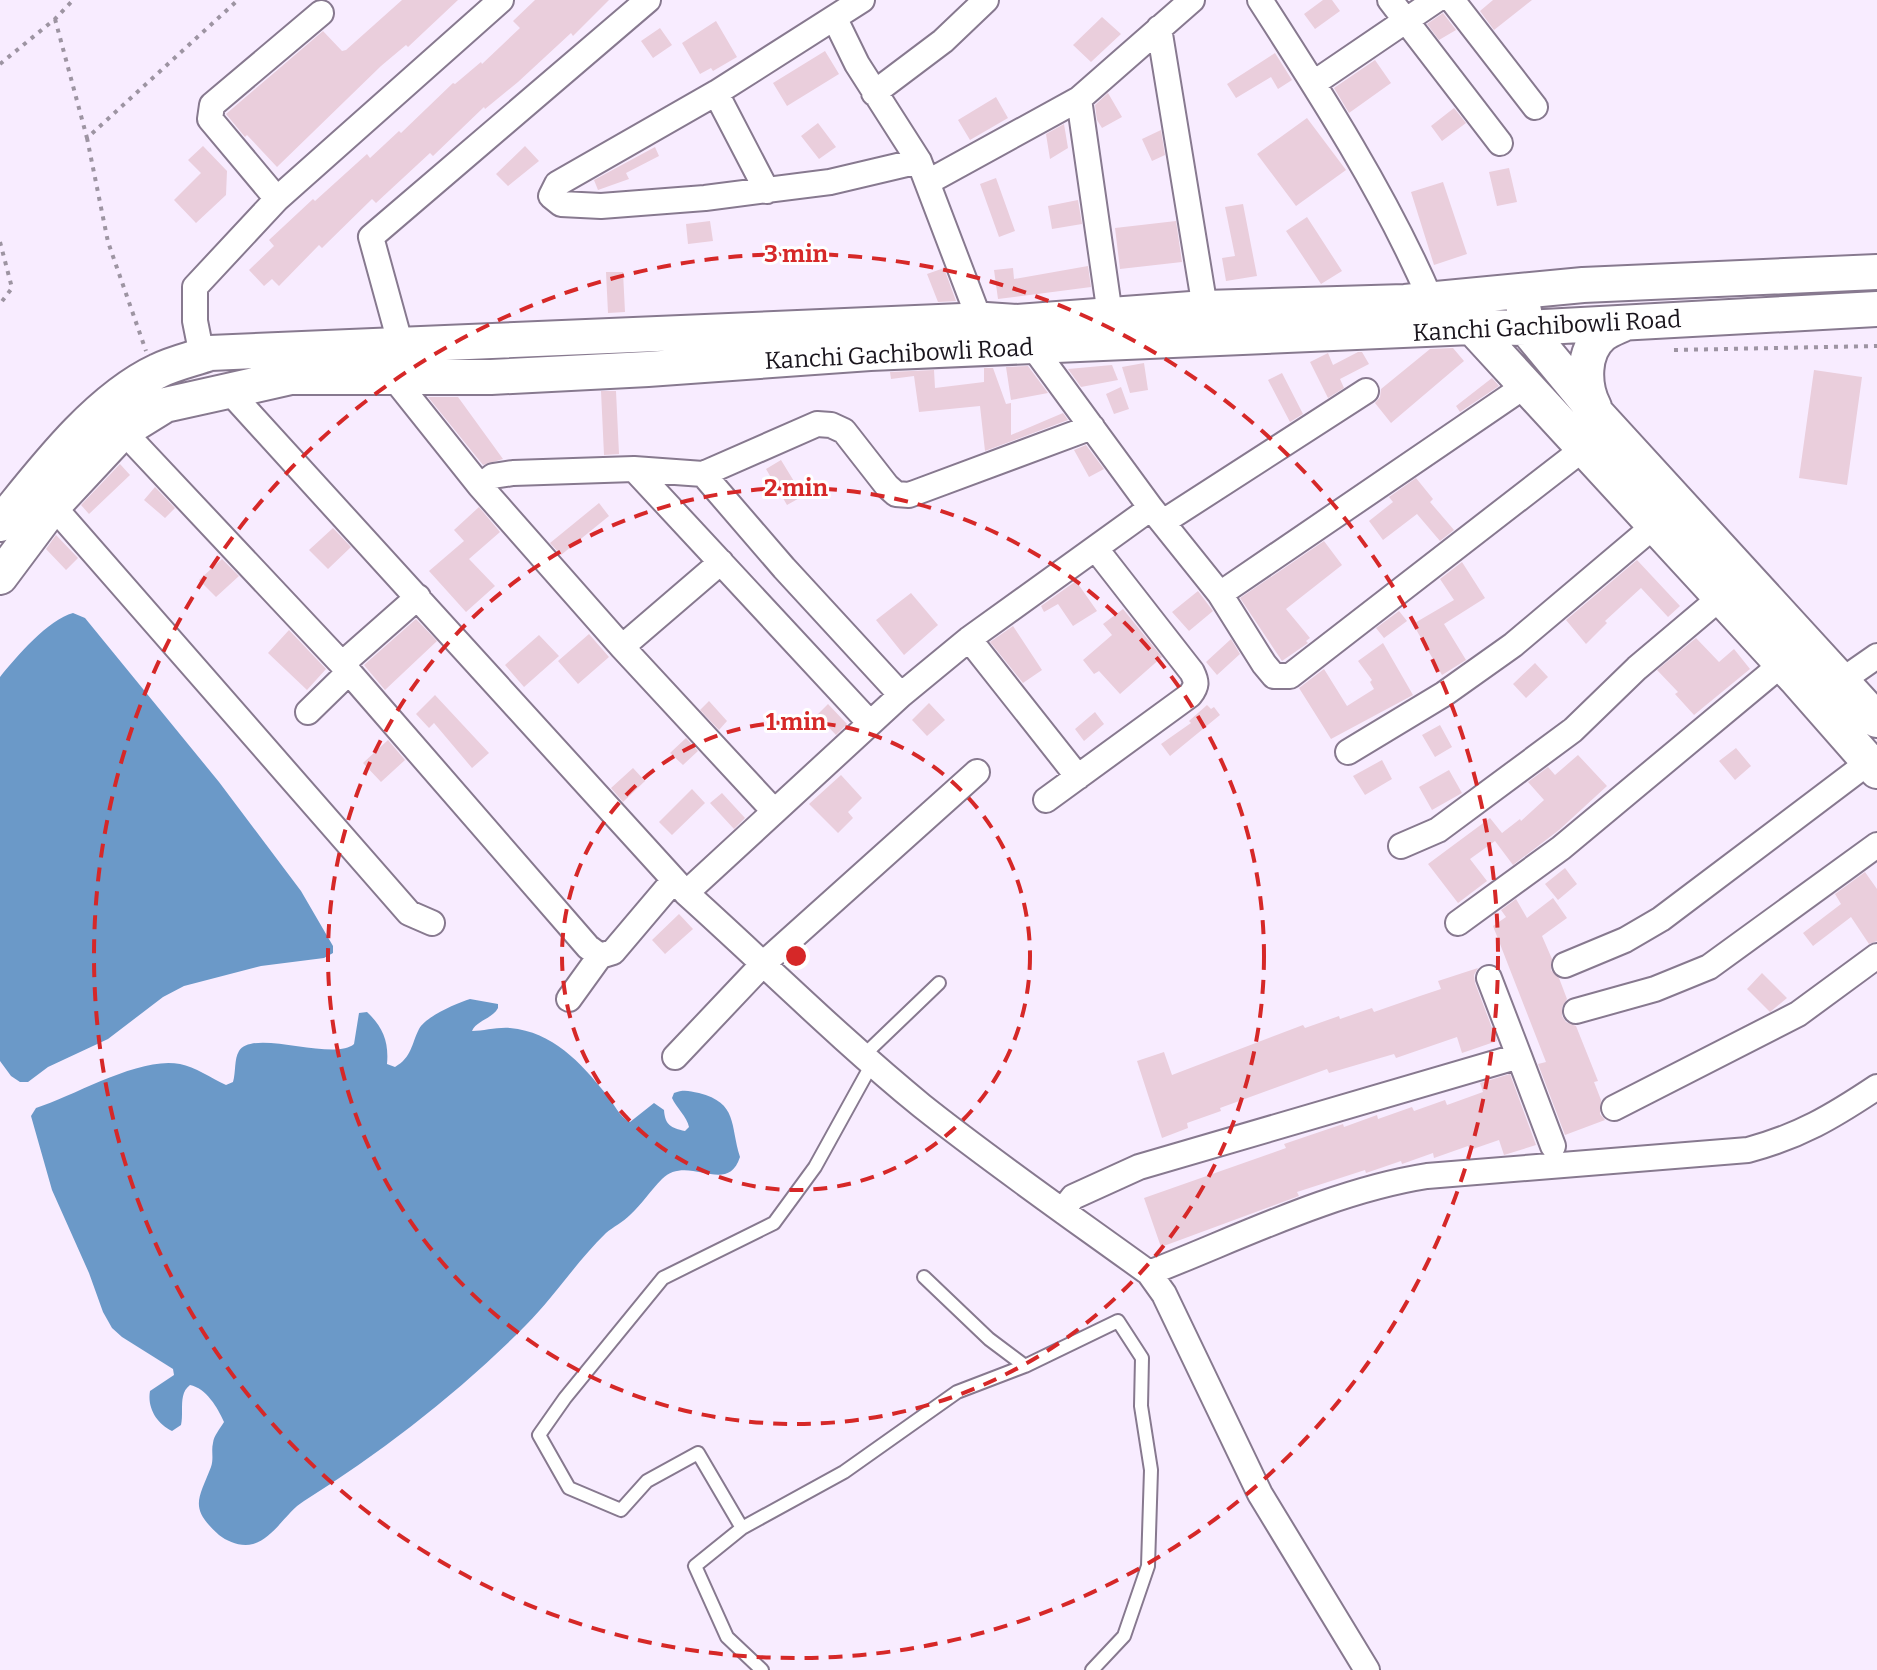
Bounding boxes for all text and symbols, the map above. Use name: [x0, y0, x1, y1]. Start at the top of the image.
text: 3 min: [764, 240, 829, 268]
street label: Kanchi Gachibowli Road: [1412, 305, 1682, 347]
street label: Kanchi Gachibowli Road: [764, 333, 1034, 375]
text: 2 min: [764, 474, 828, 502]
text: 1 min: [766, 708, 827, 736]
centre of rings: [782, 942, 810, 970]

